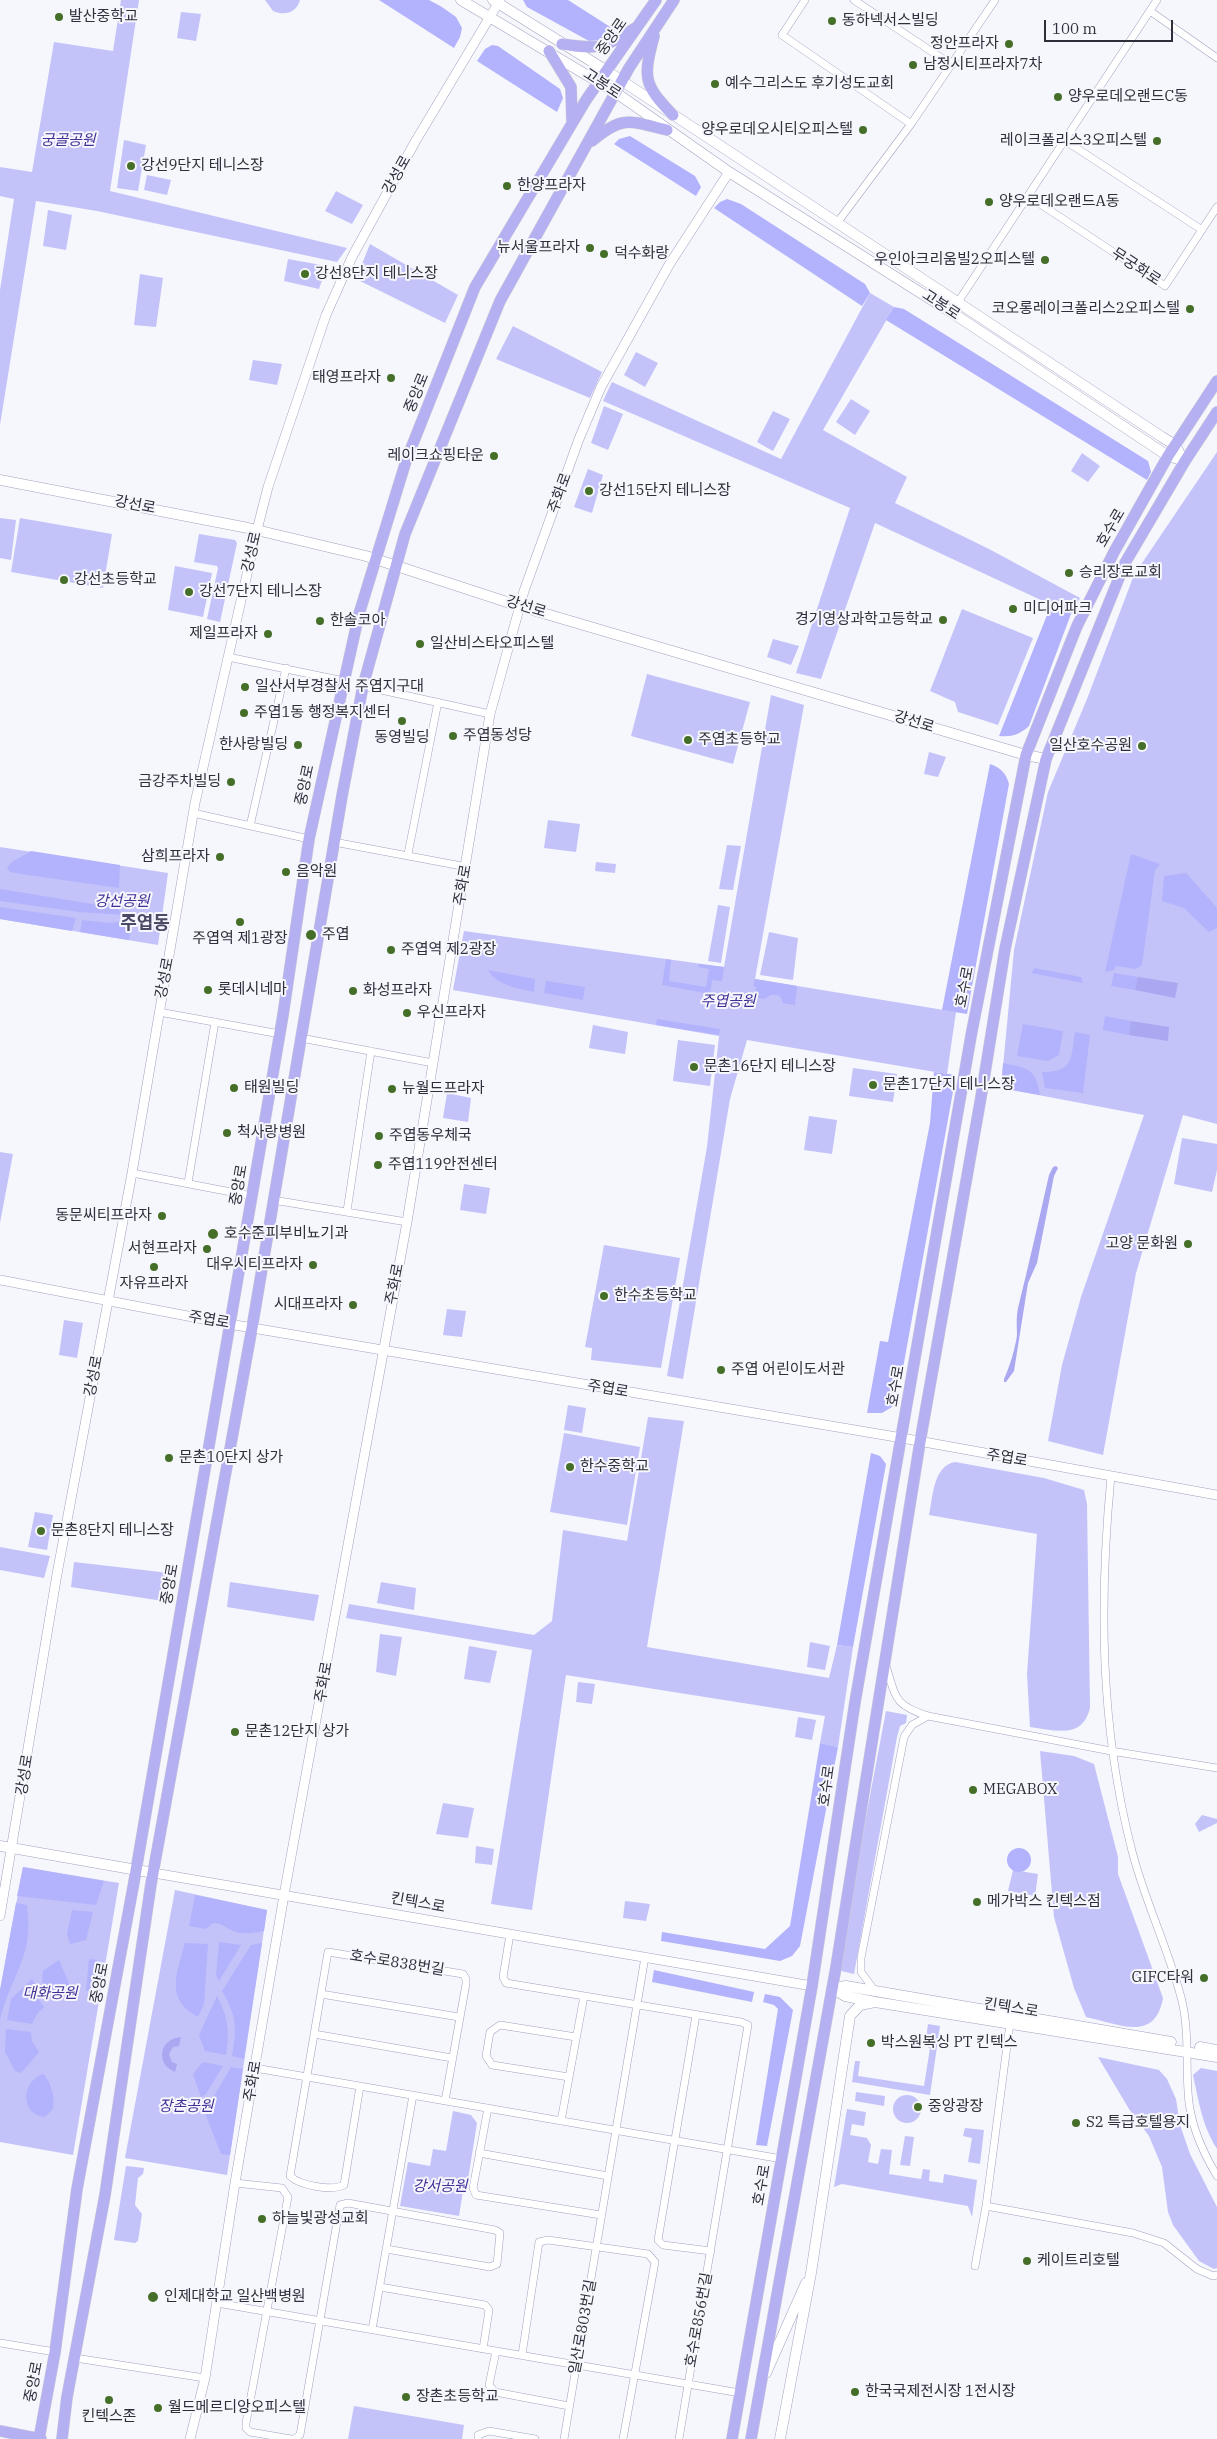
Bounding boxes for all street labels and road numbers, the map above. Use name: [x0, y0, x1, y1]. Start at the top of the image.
street label: 중앙로: [593, 15, 631, 59]
street label: 고봉로: [580, 65, 624, 103]
street label: 강성로: [379, 153, 415, 197]
street label: 무궁화로: [1108, 244, 1164, 290]
street label: 고봉로: [919, 286, 963, 324]
street label: 중앙로: [401, 370, 433, 416]
street label: 주화로: [544, 470, 576, 516]
street label: 강선로: [113, 492, 157, 518]
street label: 호수로: [1093, 506, 1129, 550]
street label: 강성로: [239, 530, 265, 574]
street label: 강선로: [504, 592, 548, 622]
street label: 강선로: [892, 707, 936, 737]
street label: 중앙로: [292, 763, 318, 807]
street label: 주화로: [451, 863, 475, 907]
street label: 강성로: [152, 956, 178, 1000]
street label: 호수로: [952, 965, 978, 1009]
street label: 중앙로: [227, 1163, 251, 1207]
street label: 주화로: [382, 1262, 408, 1306]
street label: 주엽로: [187, 1308, 231, 1332]
street label: 강성로: [81, 1354, 107, 1398]
street label: 호수로: [884, 1364, 908, 1408]
street label: 주엽로: [586, 1377, 630, 1401]
street label: 주엽로: [985, 1446, 1029, 1470]
street label: 중앙로: [158, 1562, 182, 1606]
street label: 주화로: [312, 1660, 336, 1704]
street label: 강성로: [13, 1753, 37, 1797]
street label: 호수로: [815, 1764, 839, 1808]
street label: 킨텍스로: [389, 1889, 447, 1917]
street label: 호수로838번길: [348, 1947, 446, 1979]
street label: 중앙로: [87, 1961, 113, 2005]
street label: 킨텍스로: [982, 1995, 1040, 2021]
street label: 주화로: [241, 2059, 265, 2103]
street label: 호수로: [750, 2163, 774, 2207]
street label: 호수로856번길: [682, 2271, 716, 2369]
street label: 일산로803번길: [566, 2278, 600, 2376]
street label: 중앙로: [21, 2360, 47, 2404]

